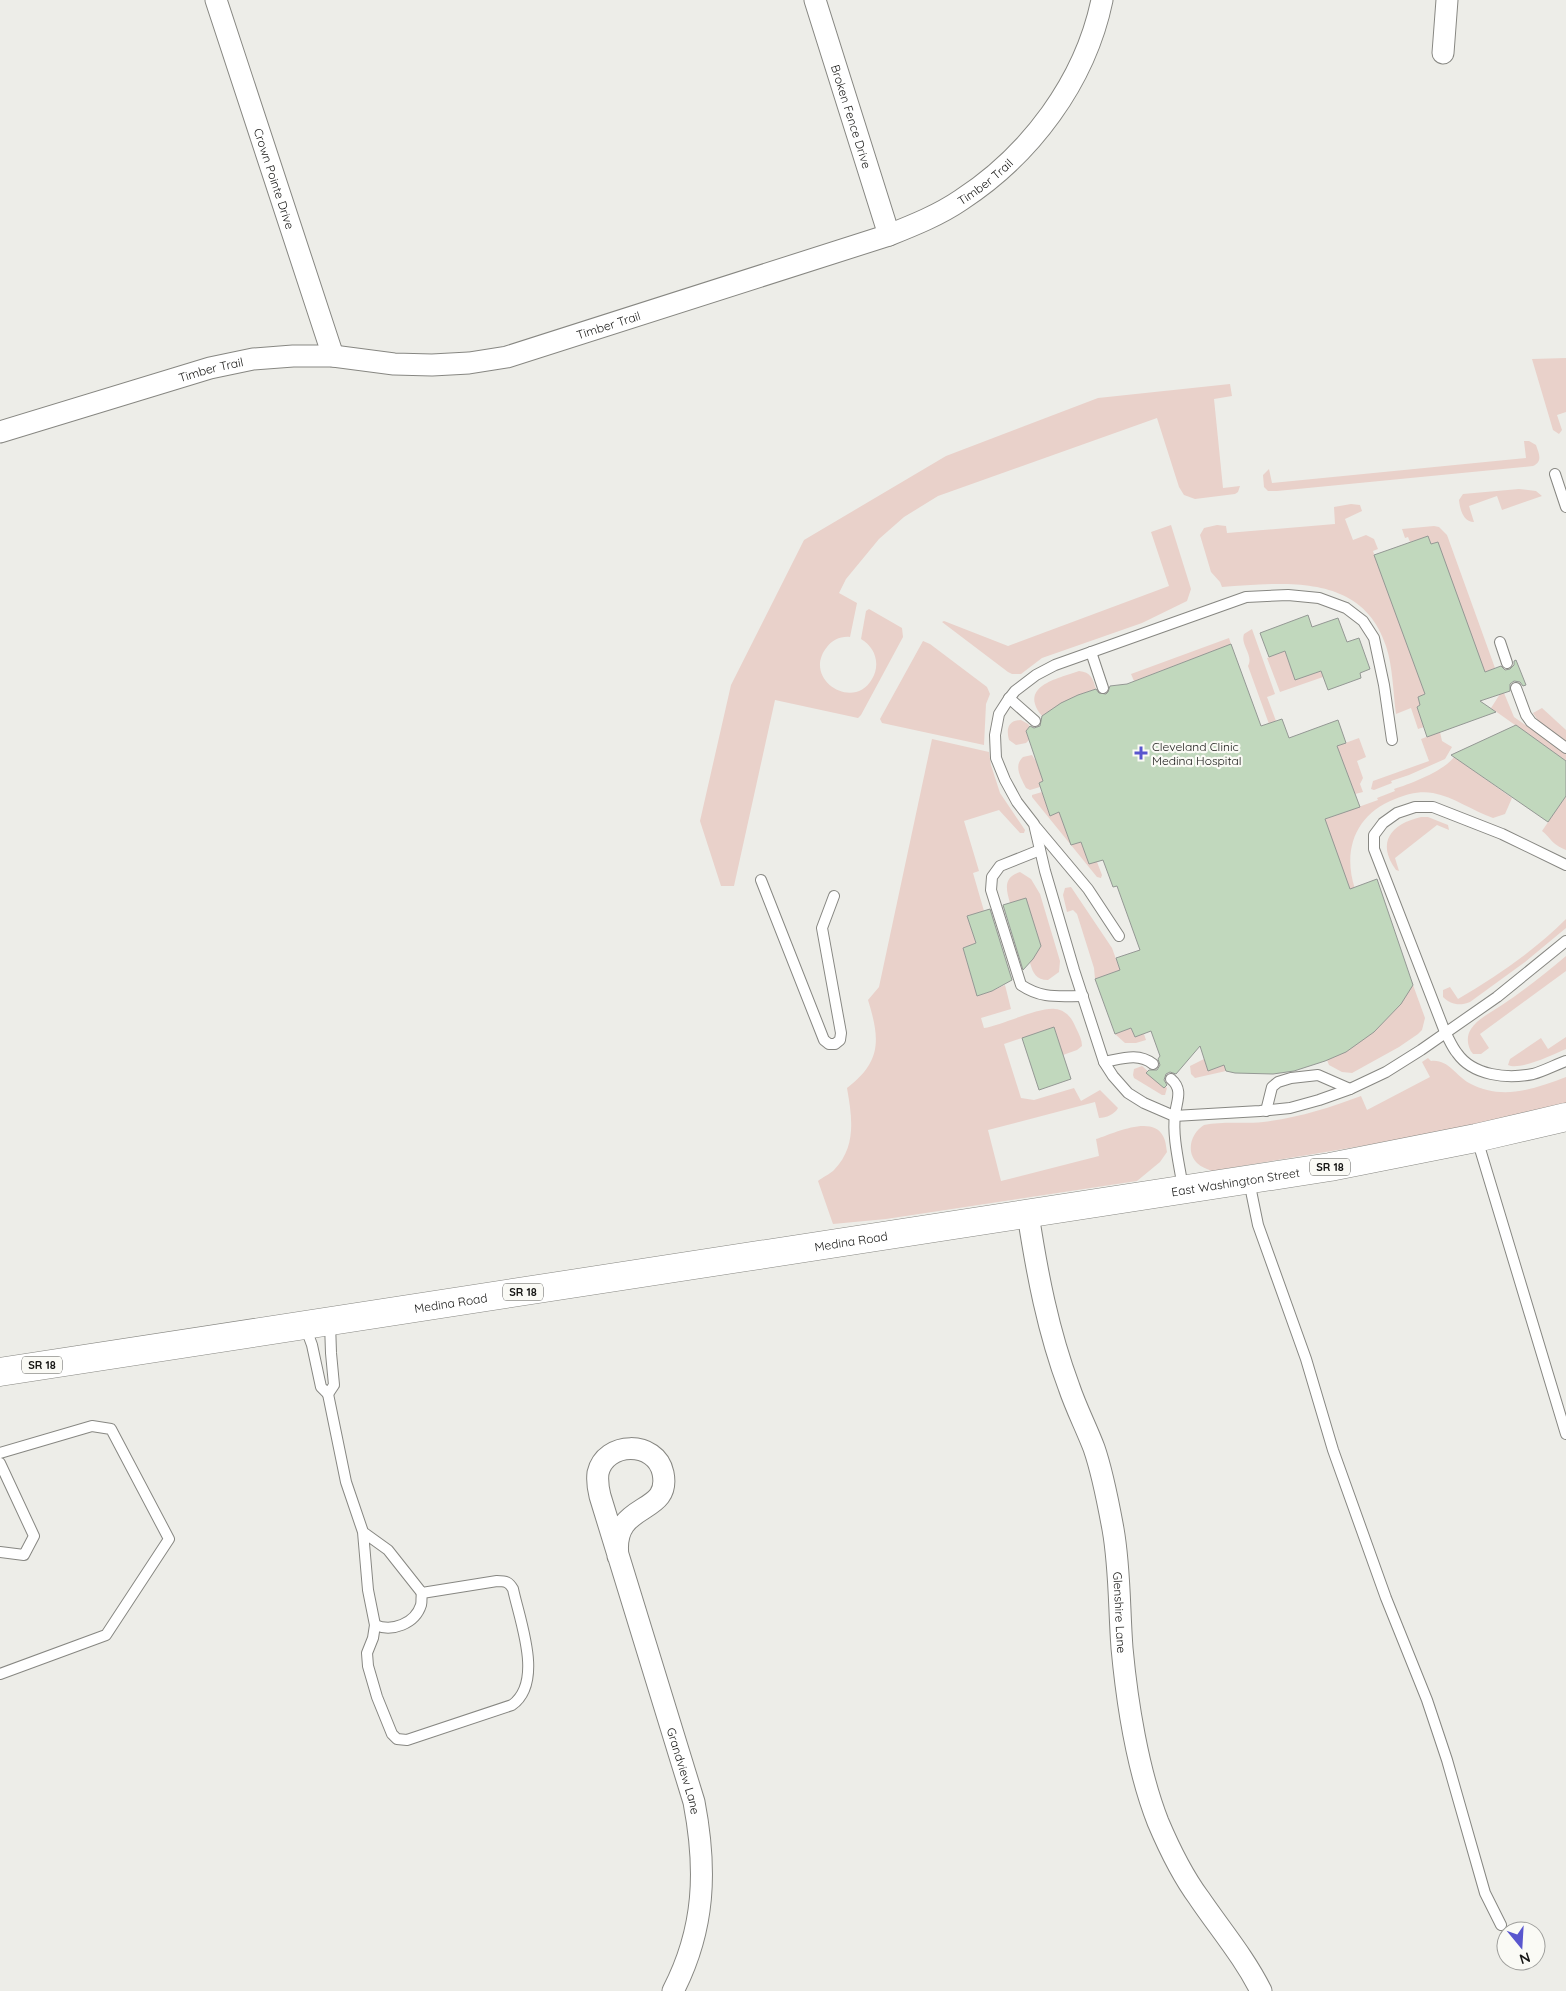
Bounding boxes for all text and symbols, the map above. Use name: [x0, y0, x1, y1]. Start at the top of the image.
street label: Broken Fence Drive: [828, 63, 875, 170]
street label: Crown Pointe Drive: [251, 126, 298, 231]
street label: Timber Trail: [954, 155, 1016, 208]
street label: Timber Trail: [574, 307, 642, 342]
street label: Timber Trail: [177, 354, 244, 385]
place label: Cleveland Clinic Medina Hospital: [1152, 739, 1242, 768]
marker: Cleveland Clinic Medina Hospital: [1134, 746, 1148, 760]
road number: SR 18: [1310, 1158, 1350, 1176]
street label: East Washington Street: [1170, 1164, 1301, 1199]
street label: Medina Road: [813, 1228, 889, 1254]
road number: SR 18: [503, 1284, 543, 1300]
street label: Medina Road: [413, 1289, 488, 1316]
road number: SR 18: [22, 1356, 62, 1374]
street label: Glenshire Lane: [1111, 1571, 1130, 1654]
street label: Grandview Lane: [664, 1726, 704, 1816]
north arrow: [1496, 1921, 1546, 1971]
text: N: [1517, 1948, 1533, 1969]

